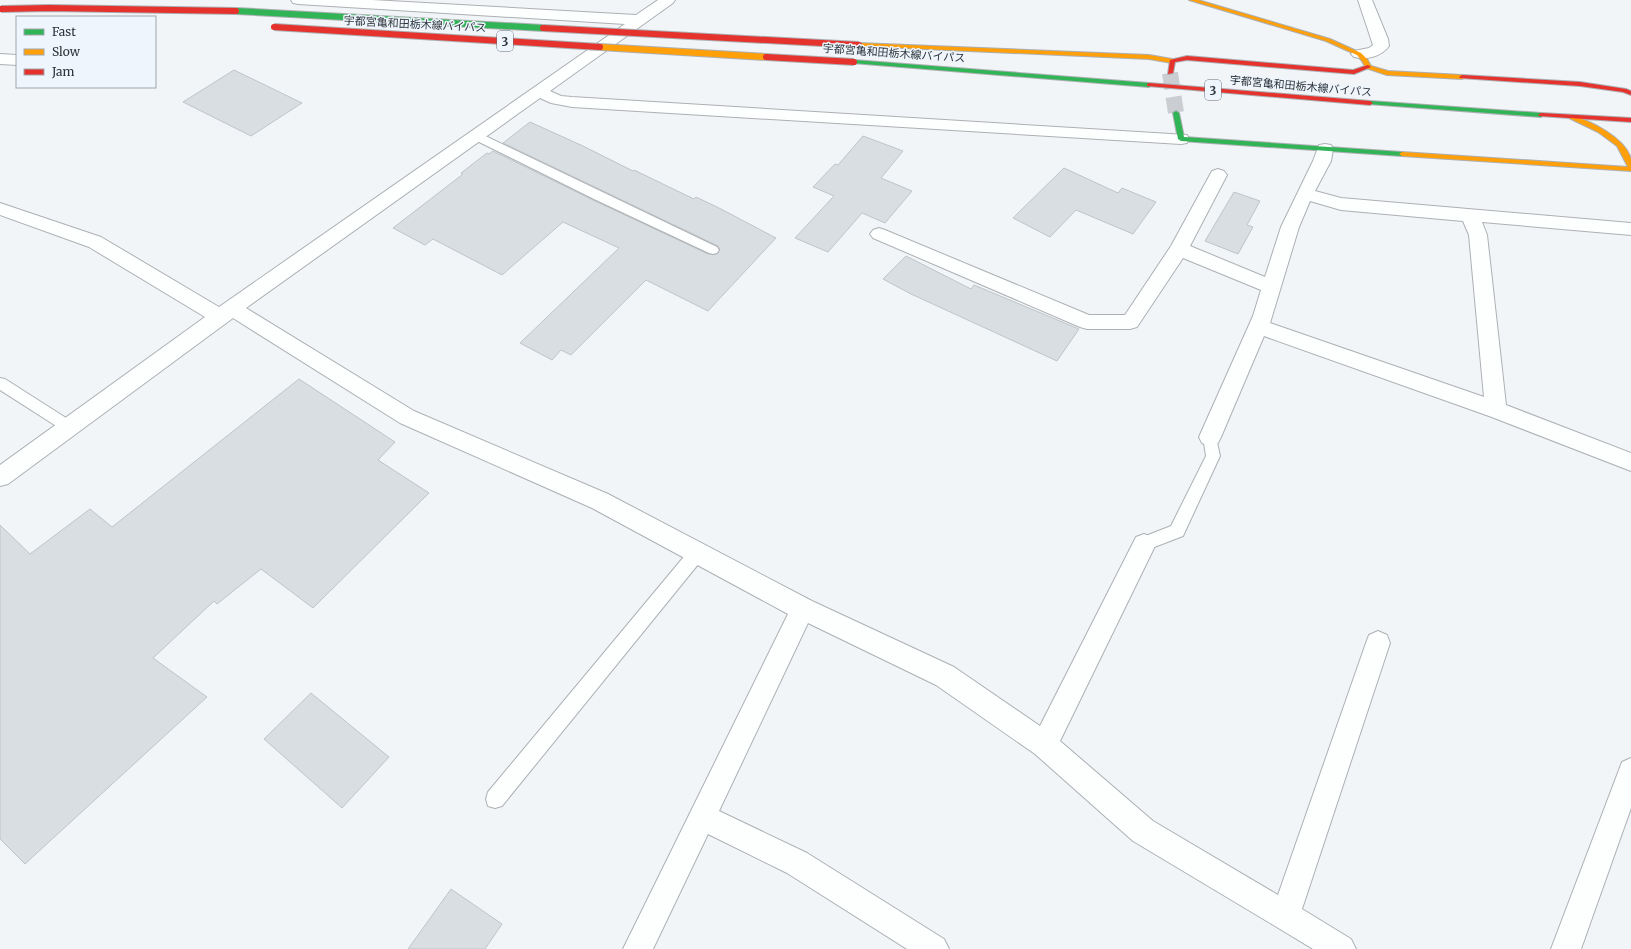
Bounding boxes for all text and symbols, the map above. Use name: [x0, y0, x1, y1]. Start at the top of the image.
street label: 宇都宮亀和田栃木線バイパス: [343, 13, 487, 35]
legend: [16, 16, 156, 88]
text: Fast: [52, 24, 76, 39]
road number: 3: [497, 31, 513, 51]
street label: 宇都宮亀和田栃木線バイパス: [822, 41, 966, 65]
text: Slow: [52, 44, 81, 59]
text: Jam: [51, 64, 75, 79]
street label: 宇都宮亀和田栃木線バイパス: [1229, 73, 1373, 99]
road number: 3: [1205, 80, 1221, 100]

